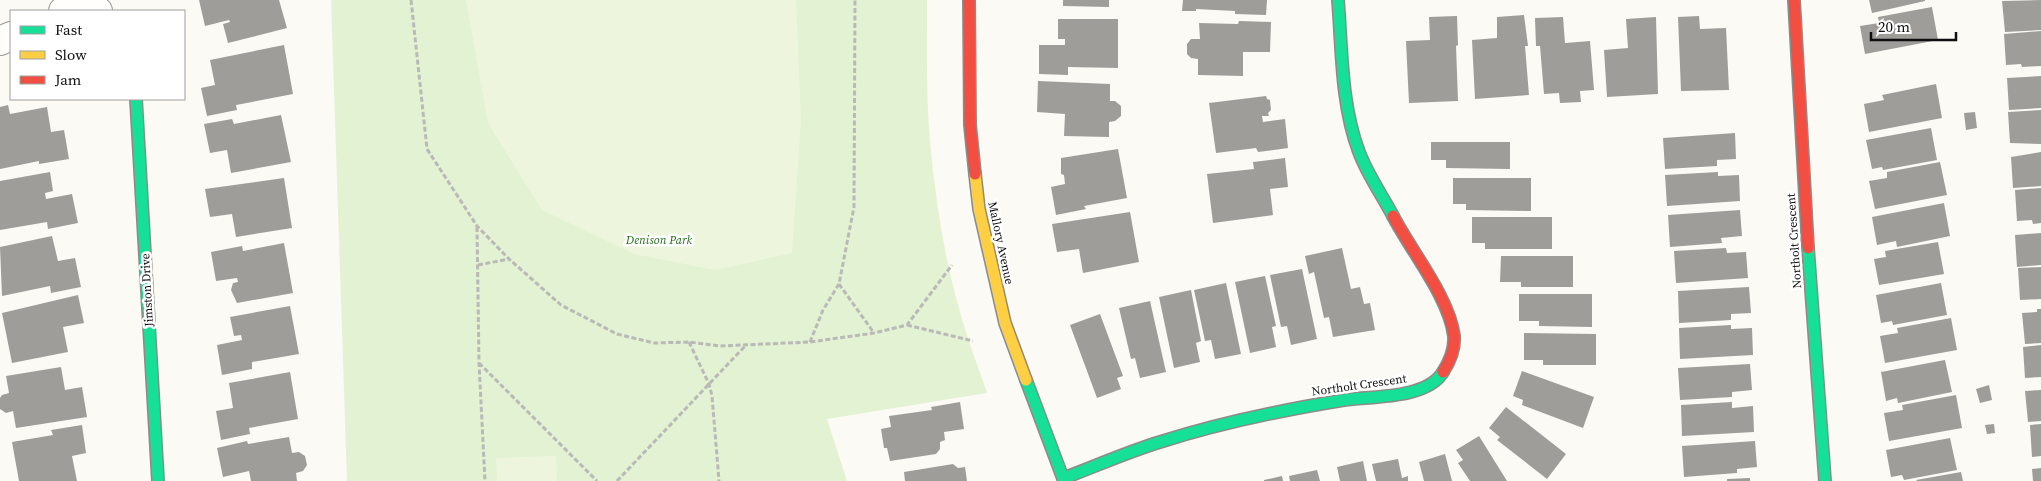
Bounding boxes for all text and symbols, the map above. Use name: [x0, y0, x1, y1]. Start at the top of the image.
legend: [10, 10, 185, 100]
scale bar: [1871, 10, 1956, 42]
text: 20 m: [1878, 16, 1910, 37]
text: Fast: [55, 19, 82, 40]
text: Slow: [55, 44, 87, 65]
text: Jam: [54, 69, 82, 90]
street label: Northolt Crescent: [1783, 193, 1805, 289]
street label: Mallory Avenue: [984, 200, 1018, 286]
park label: Denison Park: [625, 232, 693, 248]
street label: Jimston Drive: [137, 253, 157, 328]
street label: Northolt Crescent: [1311, 370, 1407, 400]

